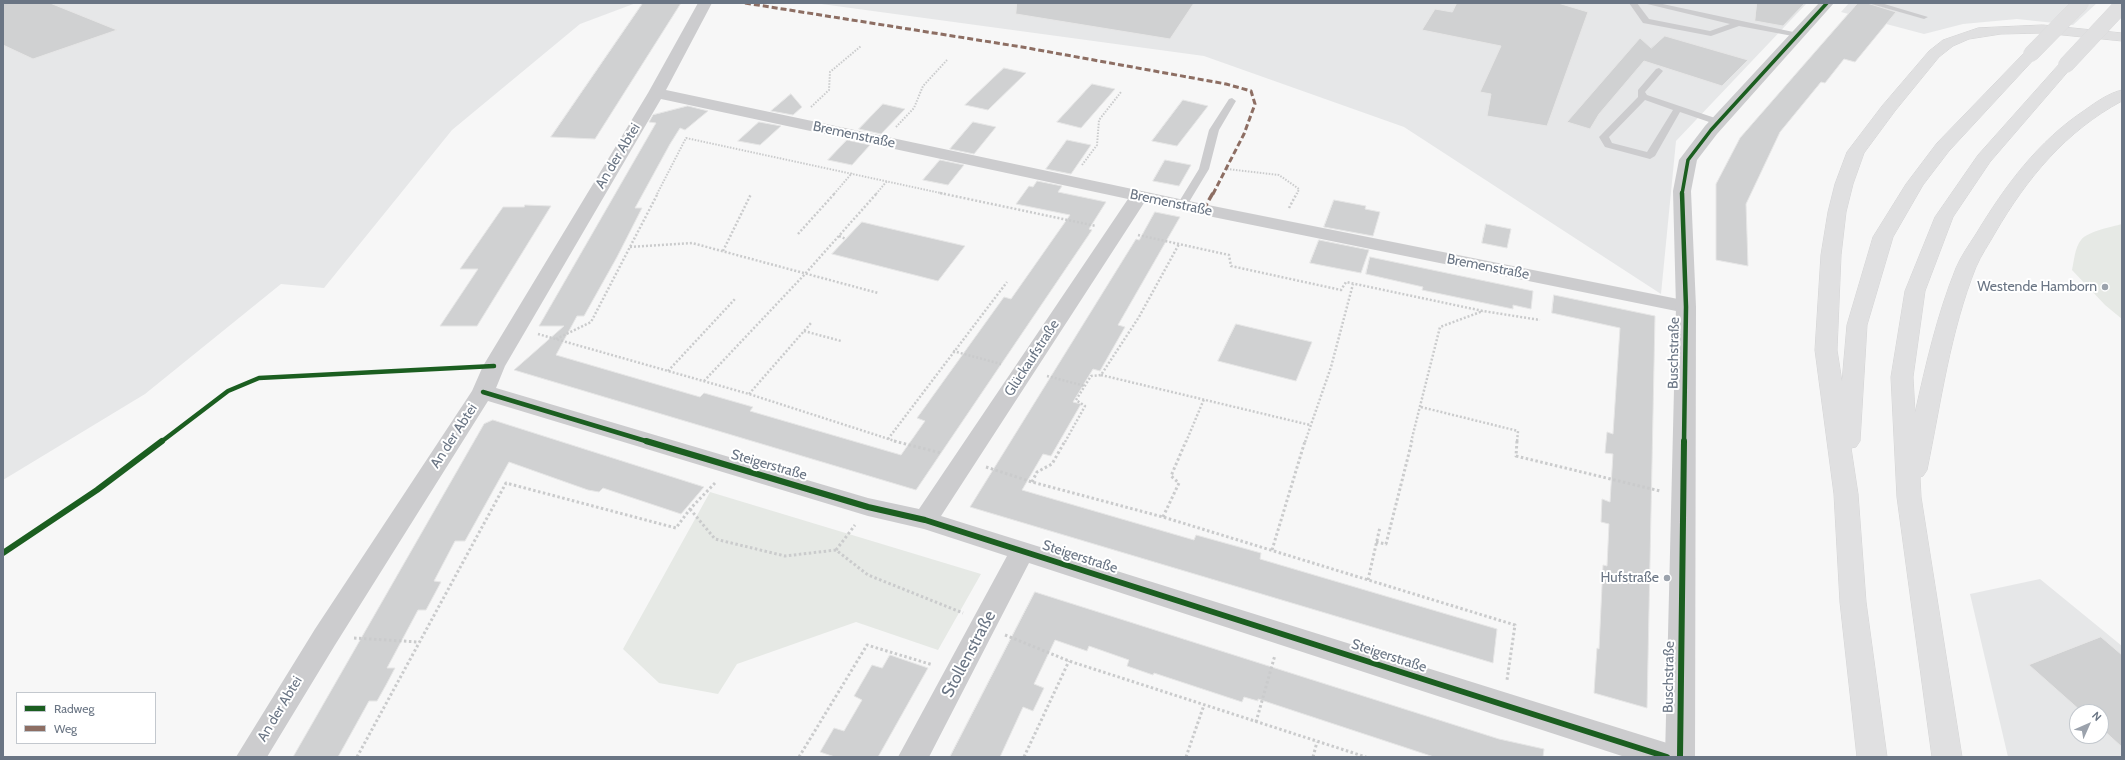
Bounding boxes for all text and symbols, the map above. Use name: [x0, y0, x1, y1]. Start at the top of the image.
street label: Bremenstraße: [811, 118, 897, 152]
street label: An der Abtei: [592, 120, 644, 192]
street label: Bremenstraße: [1128, 186, 1214, 220]
street label: Bremenstraße: [1445, 251, 1531, 283]
place label: Westende Hamborn: [1977, 279, 2097, 295]
marker: Westende Hamborn: [2100, 282, 2110, 292]
street label: Glückaufstraße: [1001, 317, 1063, 399]
street label: Buschstraße: [1665, 317, 1683, 389]
street label: An der Abtei: [427, 401, 481, 471]
street label: Steigerstraße: [729, 446, 809, 484]
street label: Steigerstraße: [1040, 537, 1120, 577]
place label: Hufstraße: [1601, 570, 1659, 586]
marker: Hufstraße: [1662, 573, 1672, 583]
street label: Stollenstraße: [938, 607, 1000, 701]
street label: Steigerstraße: [1349, 636, 1429, 676]
street label: Buschstraße: [1660, 641, 1678, 713]
street label: An der Abtei: [254, 673, 306, 745]
legend: [16, 692, 156, 744]
text: Radweg: [54, 701, 94, 716]
north arrow: [2069, 704, 2109, 744]
text: N: [2089, 709, 2104, 724]
text: Weg: [54, 721, 77, 736]

